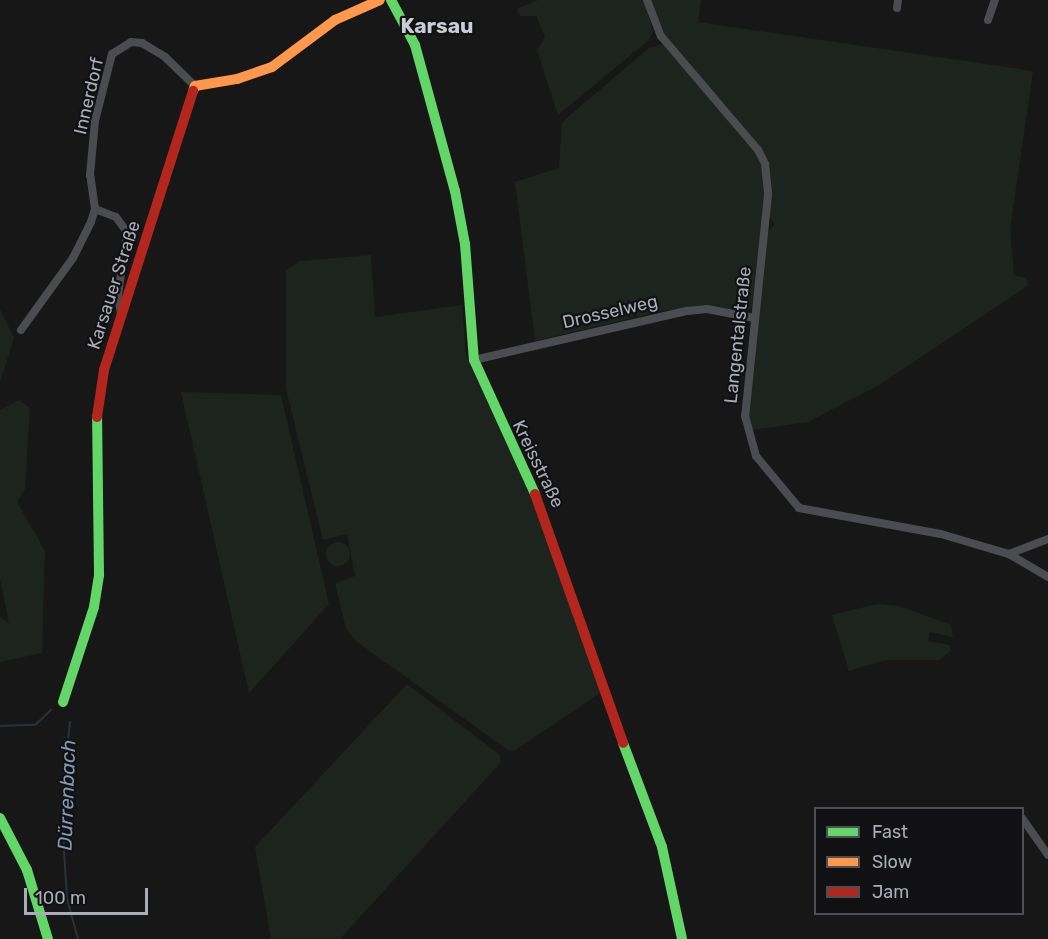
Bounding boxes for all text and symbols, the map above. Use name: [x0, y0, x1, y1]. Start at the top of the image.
district label: Karsau: [400, 13, 474, 39]
street label: Innerdorf: [70, 55, 108, 137]
street label: Karsauer Straße: [83, 218, 145, 352]
street label: Langentalstraße: [720, 266, 756, 404]
street label: Drosselweg: [560, 291, 660, 333]
street label: Kreisstraße: [508, 417, 568, 511]
water label: Dürrenbach: [53, 739, 81, 851]
legend: [814, 807, 1024, 915]
text: Fast: [872, 821, 908, 843]
text: Slow: [872, 851, 912, 873]
scale bar: [27, 876, 152, 914]
text: Jam: [872, 881, 909, 903]
text: 100 m: [35, 887, 86, 909]

